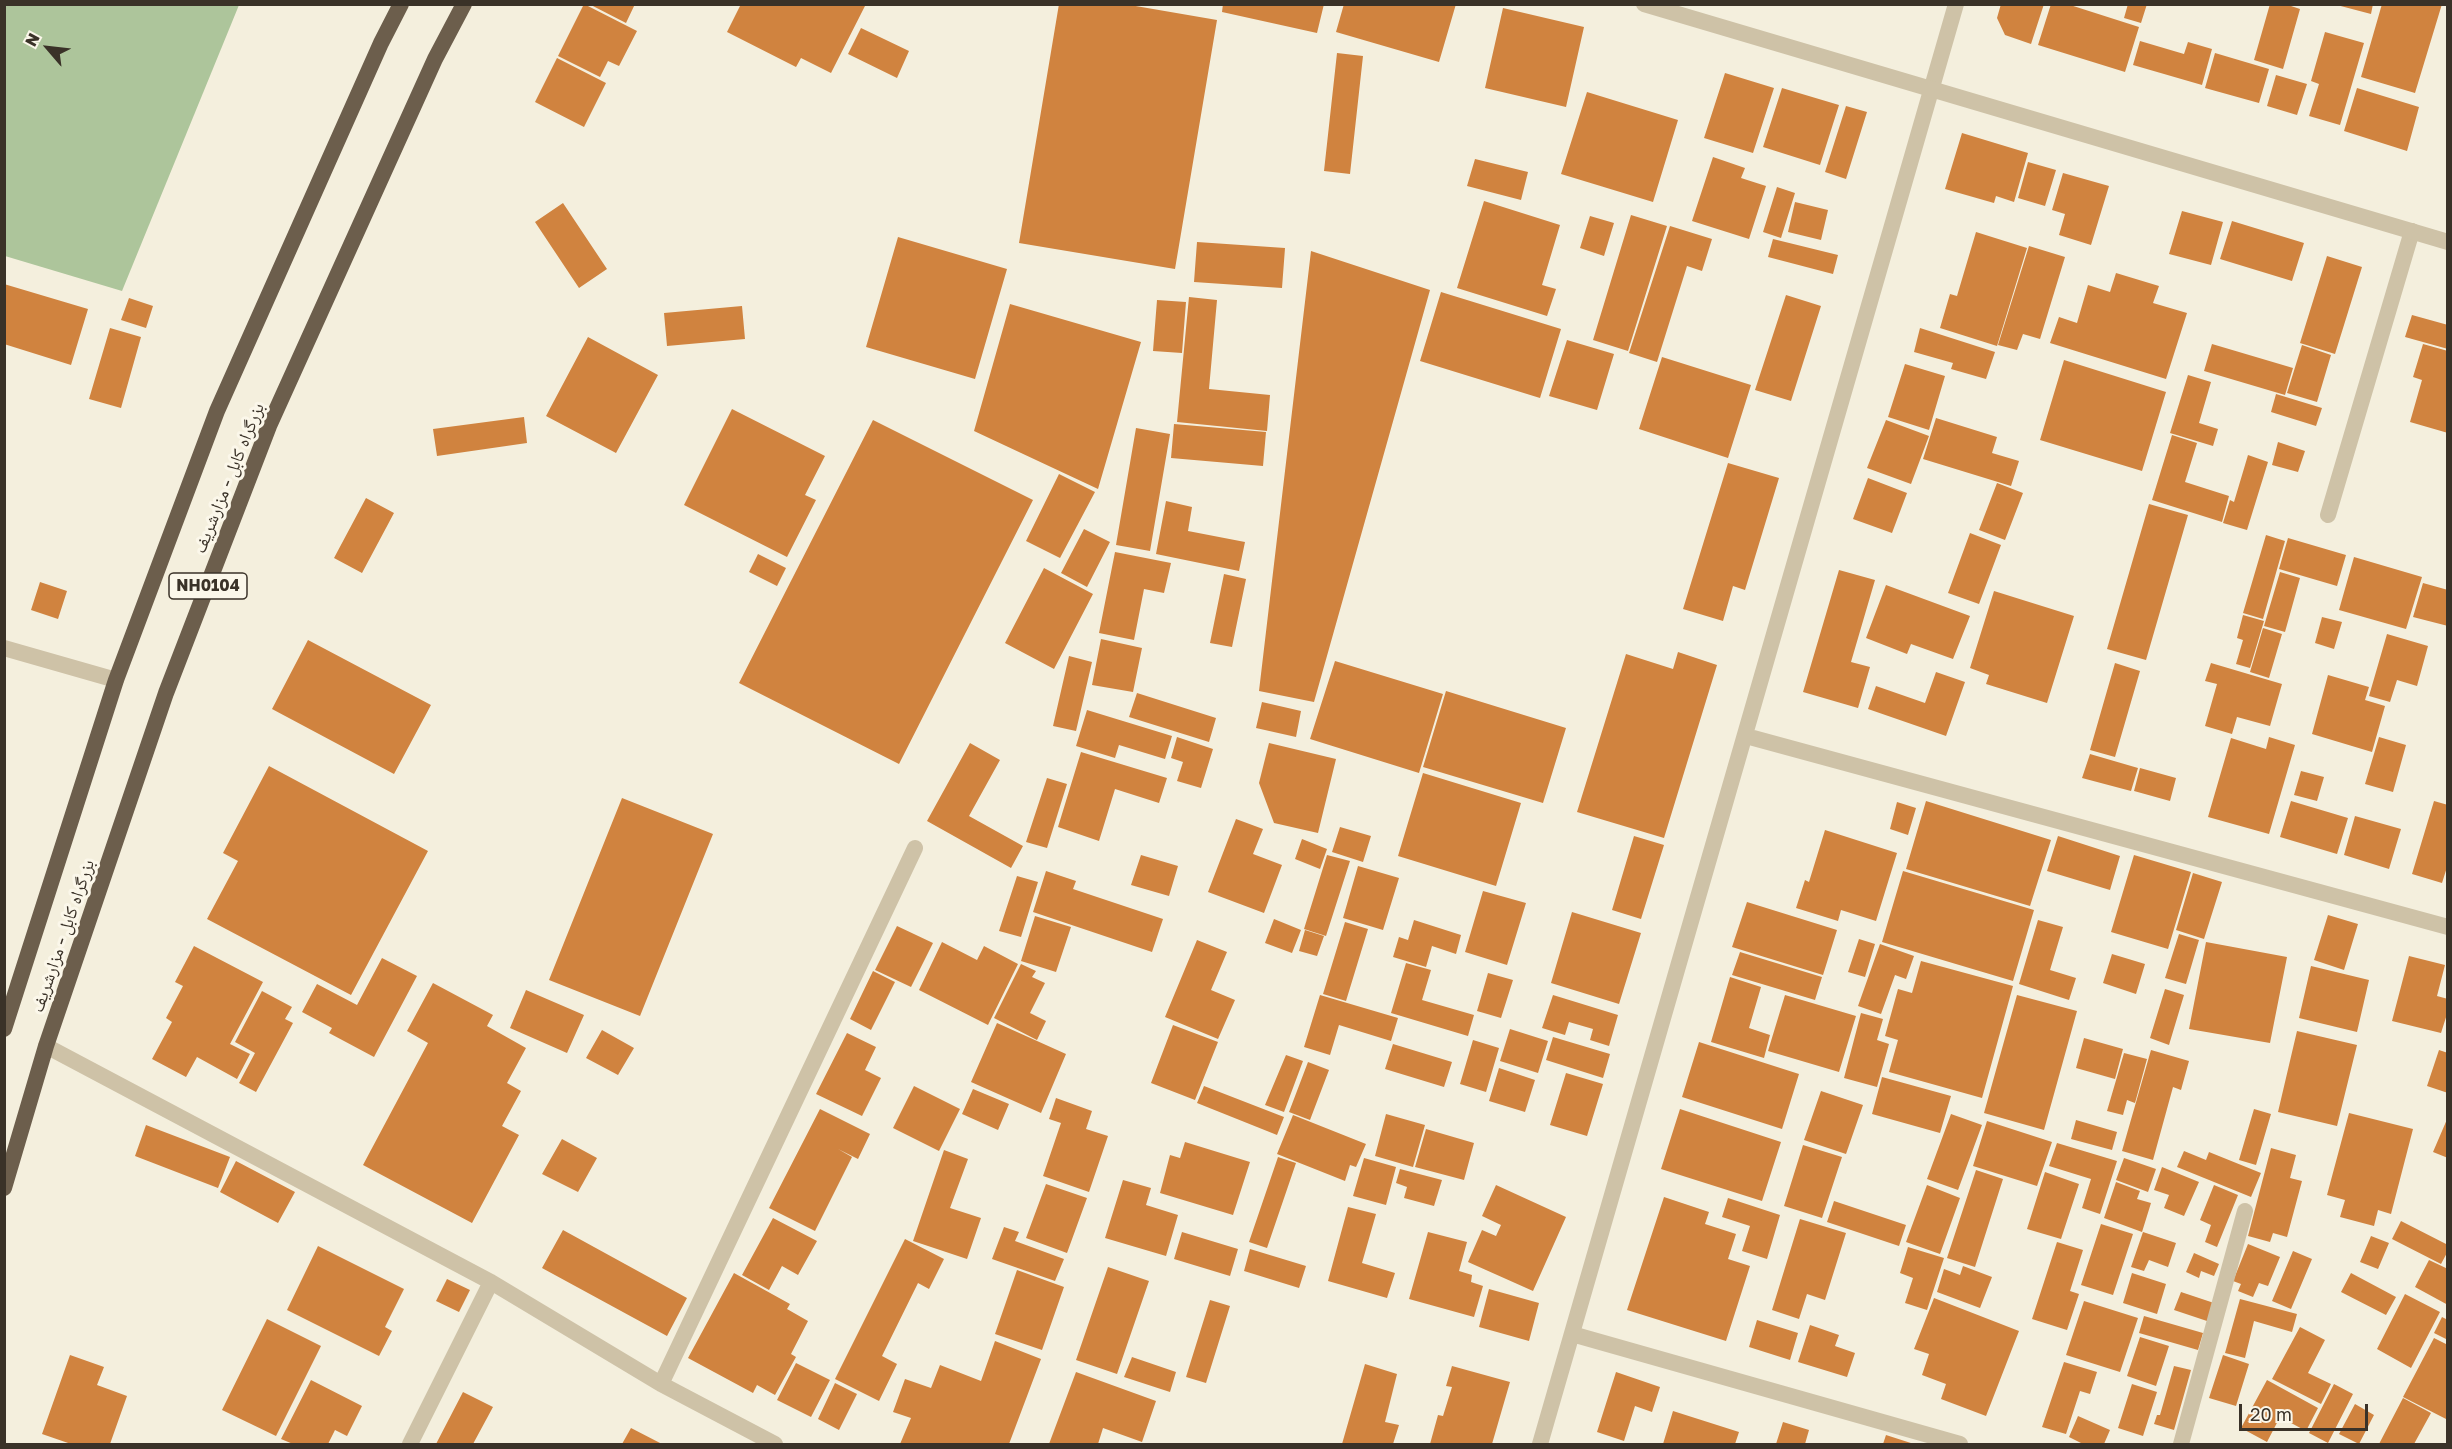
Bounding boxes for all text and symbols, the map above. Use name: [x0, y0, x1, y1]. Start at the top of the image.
north arrow: [18, 18, 78, 78]
text: N: [20, 29, 44, 50]
street label: بزرگراه کابل - مزارشریف: [189, 400, 269, 556]
road number: NH0104: [169, 573, 247, 599]
street label: بزرگراه کابل - مزارشریف: [27, 857, 99, 1015]
scale bar: [2242, 1392, 2371, 1430]
text: 20 m: [2250, 1403, 2292, 1425]

